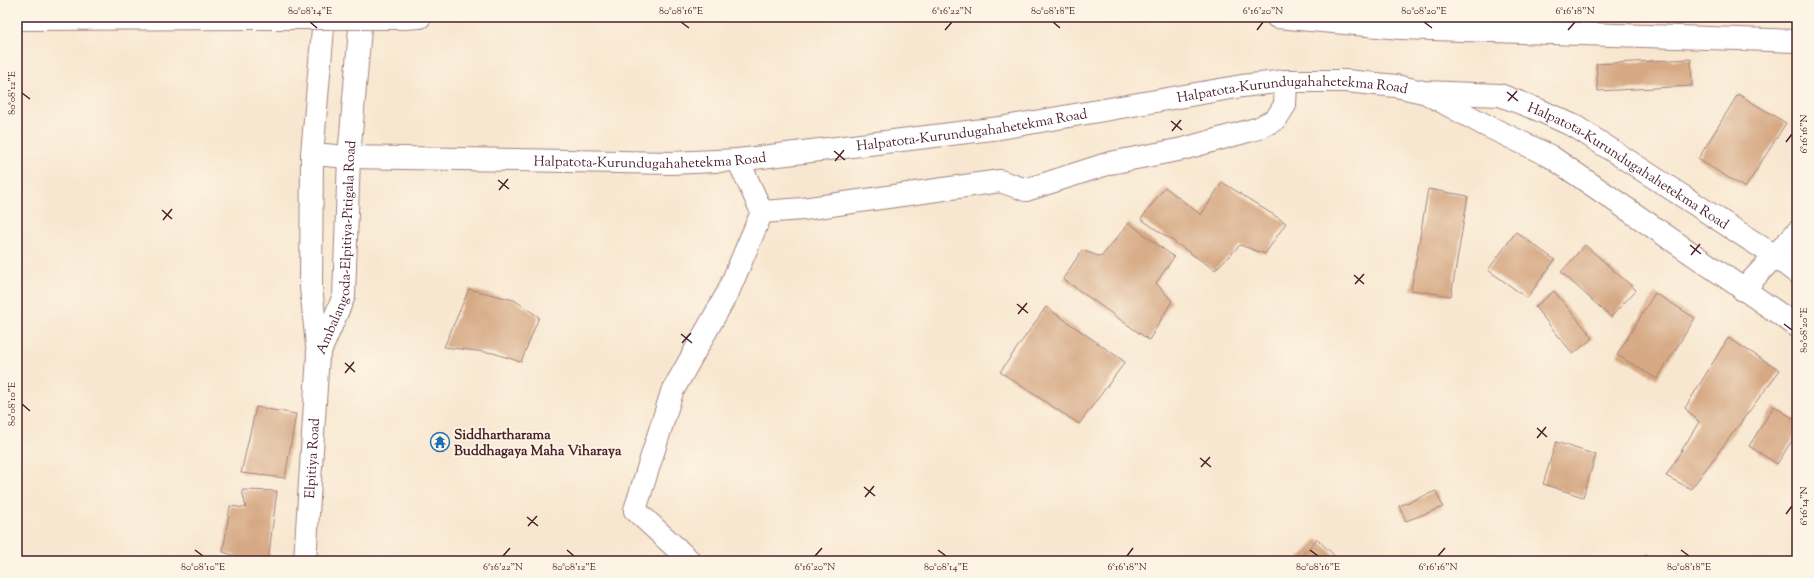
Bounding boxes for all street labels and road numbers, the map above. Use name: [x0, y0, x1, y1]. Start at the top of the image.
street label: Halpatota-Kurundugahahetekma Road: [1175, 73, 1410, 109]
street label: Halpatota-Kurundugahahetekma Road: [1524, 99, 1732, 235]
street label: Halpatota-Kurundugahahetekma Road: [856, 105, 1089, 157]
street label: Ambalangoda-Elpitiya-Pitigala Road: [312, 140, 362, 358]
street label: Halpatota-Kurundugahahetekma Road: [533, 149, 767, 175]
street label: Elpitiya Road: [301, 417, 326, 499]

